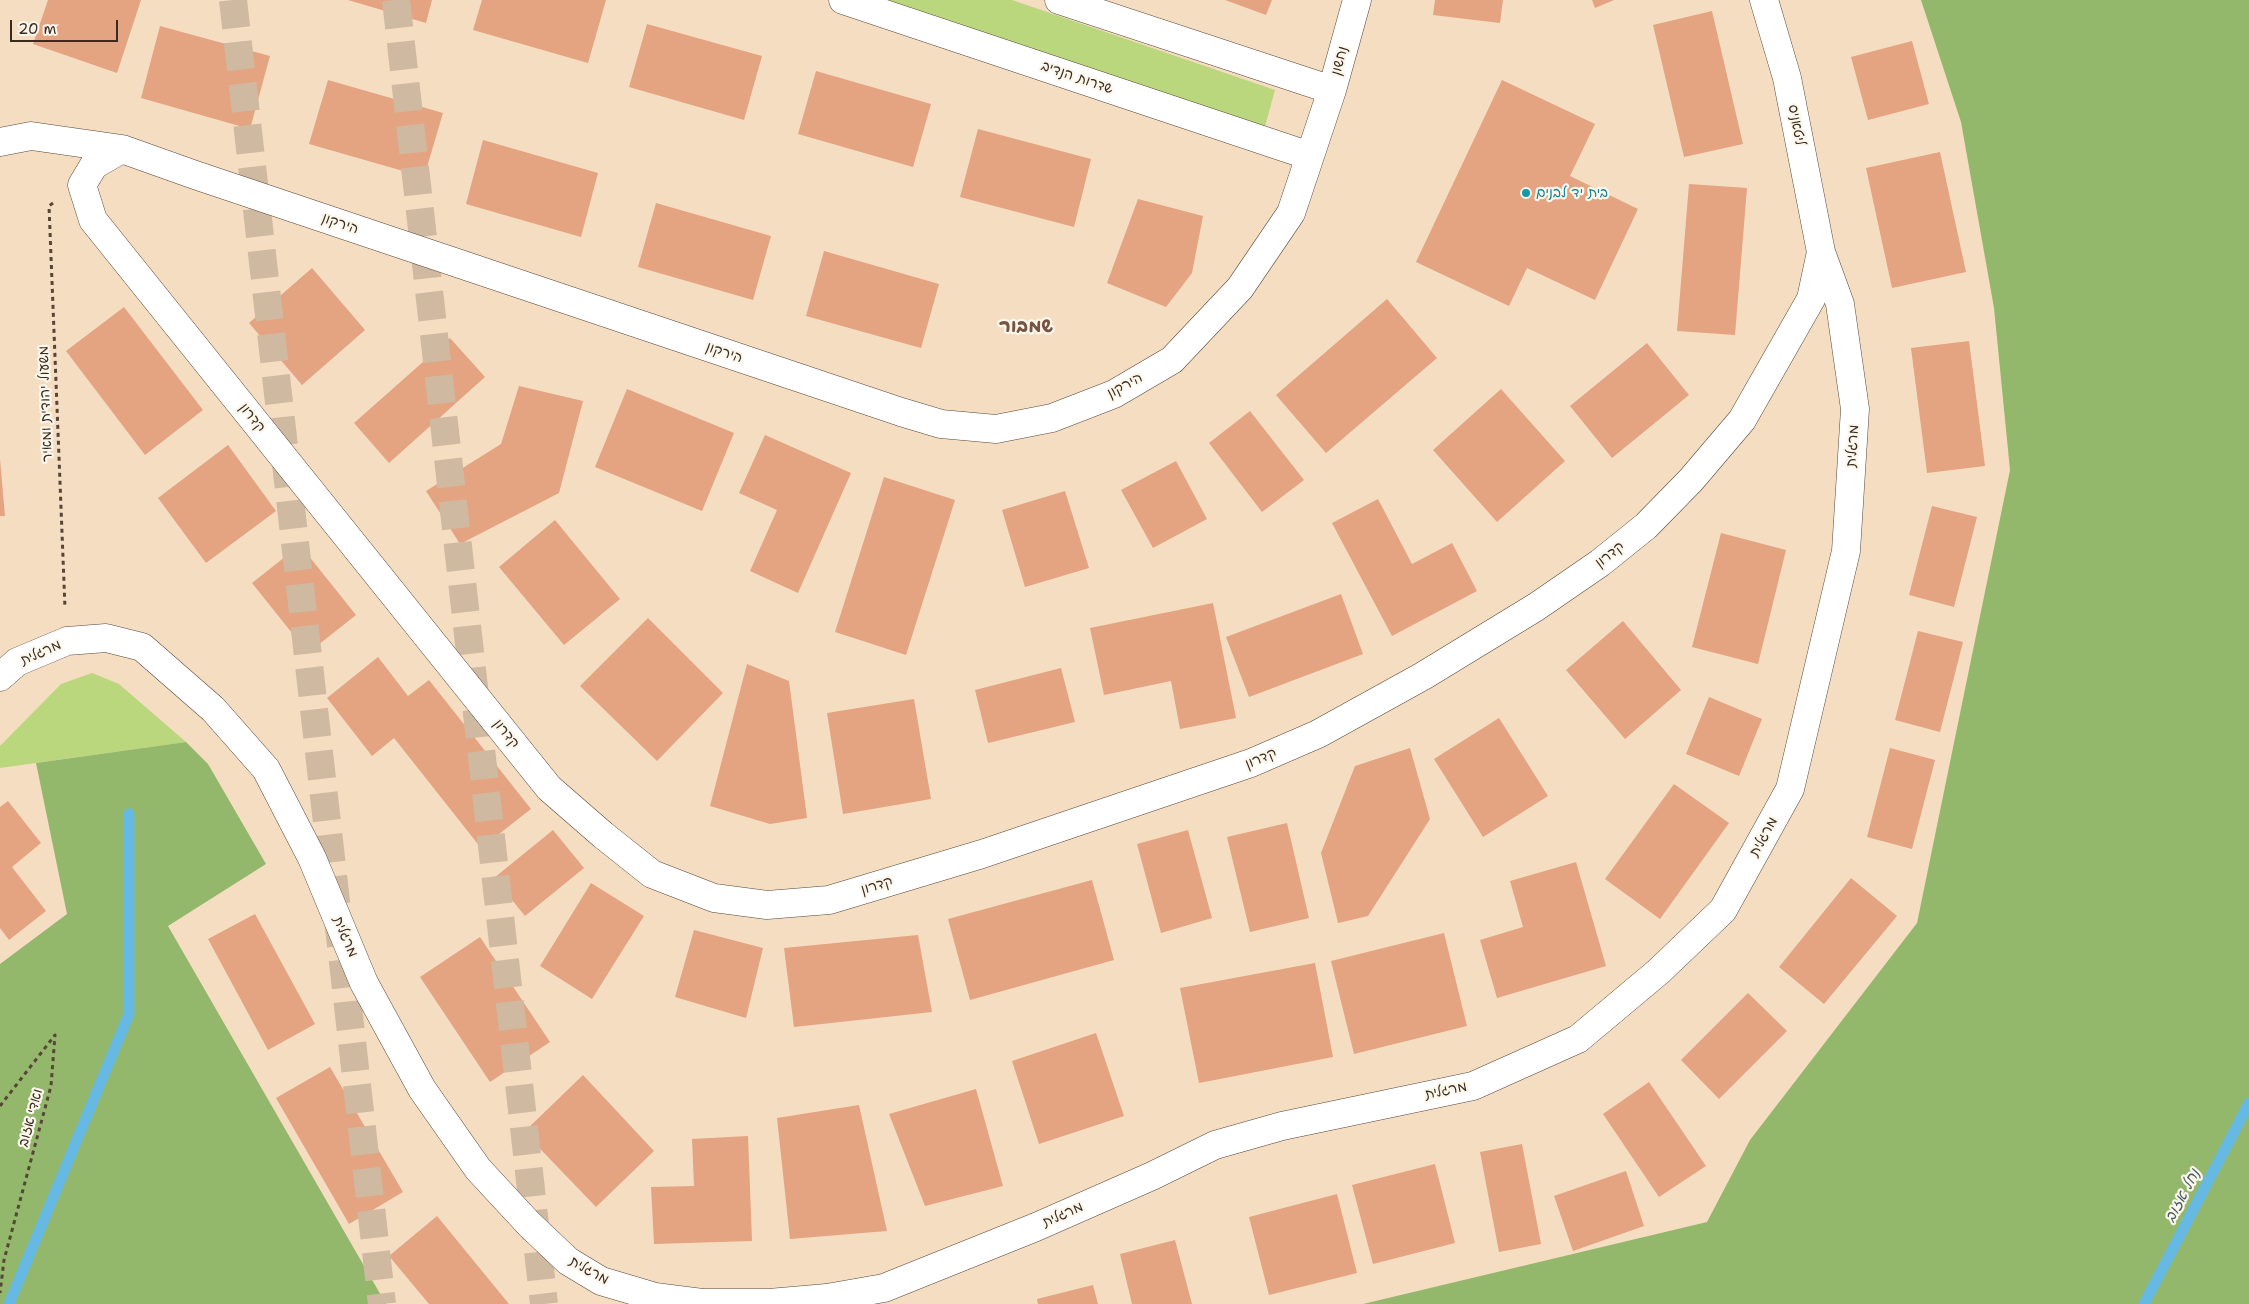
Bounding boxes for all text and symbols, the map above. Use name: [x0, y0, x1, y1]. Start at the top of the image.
scale bar: [12, 10, 120, 42]
text: 20 m: [18, 19, 57, 39]
street label: נחשון: [1328, 45, 1352, 77]
street label: שדרות הנדיב: [1039, 58, 1115, 98]
street label: ליטאניס: [1784, 103, 1808, 147]
place label: בית יד לבנים: [1536, 185, 1608, 201]
marker: בית יד לבנים: [1520, 187, 1532, 199]
street label: הירקון: [319, 210, 361, 238]
district label: שמבור: [999, 316, 1053, 338]
street label: הירקון: [703, 339, 745, 367]
street label: משעול יהודית ומאיר: [36, 346, 56, 462]
street label: הירקון: [1104, 370, 1146, 402]
street label: קדרון: [235, 400, 269, 436]
street label: מרגלית: [1843, 424, 1863, 468]
street label: קדרון: [1592, 538, 1628, 572]
street label: מרגלית: [18, 637, 64, 669]
street label: קדרון: [489, 716, 523, 752]
street label: קדרון: [1243, 745, 1279, 773]
street label: מרגלית: [1746, 814, 1782, 860]
street label: קדרון: [859, 873, 895, 899]
street label: מרגלית: [329, 914, 361, 960]
street label: מרגלית: [1423, 1078, 1469, 1104]
street label: ואדי אזוב: [15, 1087, 47, 1149]
water label: נחל אזוב: [2162, 1167, 2204, 1225]
street label: מרגלית: [1040, 1199, 1086, 1231]
street label: מרגלית: [566, 1253, 612, 1289]

